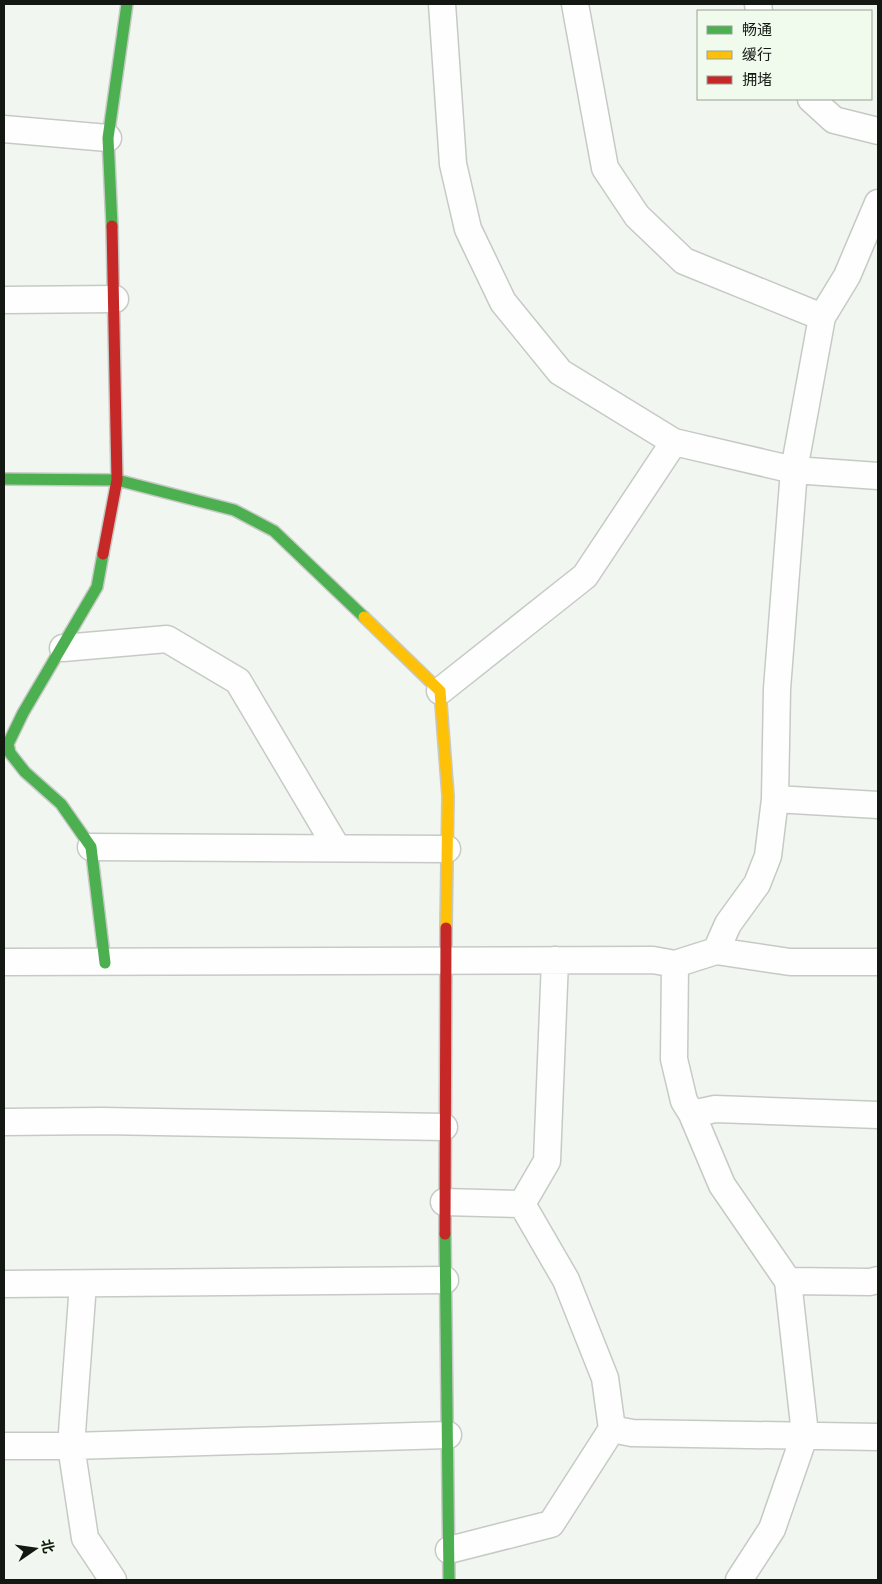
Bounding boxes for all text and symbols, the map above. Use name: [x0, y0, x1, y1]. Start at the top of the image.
legend: [697, 10, 872, 100]
text: 畅通: [742, 20, 772, 39]
text: 缓行: [742, 45, 772, 64]
text: 拥堵: [742, 70, 772, 89]
north arrow: [10, 1524, 60, 1574]
text: 北: [37, 1537, 58, 1555]

